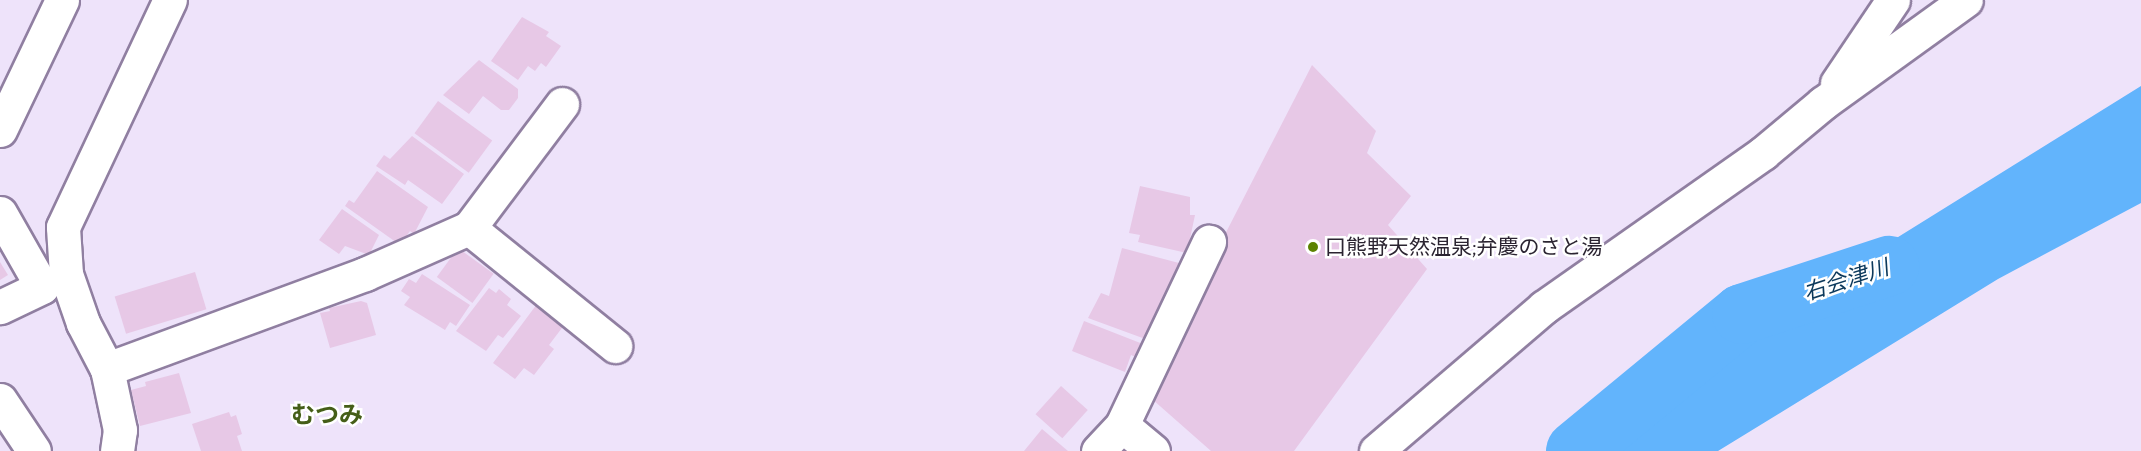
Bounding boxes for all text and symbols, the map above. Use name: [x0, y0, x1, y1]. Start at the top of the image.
place label: 口熊野天然温泉;弁慶のさと湯: [1325, 234, 1603, 260]
marker: 口熊野天然温泉;弁慶のさと湯: [1306, 240, 1320, 254]
water label: 右会津川: [1800, 254, 1892, 306]
district label: むつみ: [291, 402, 363, 430]

